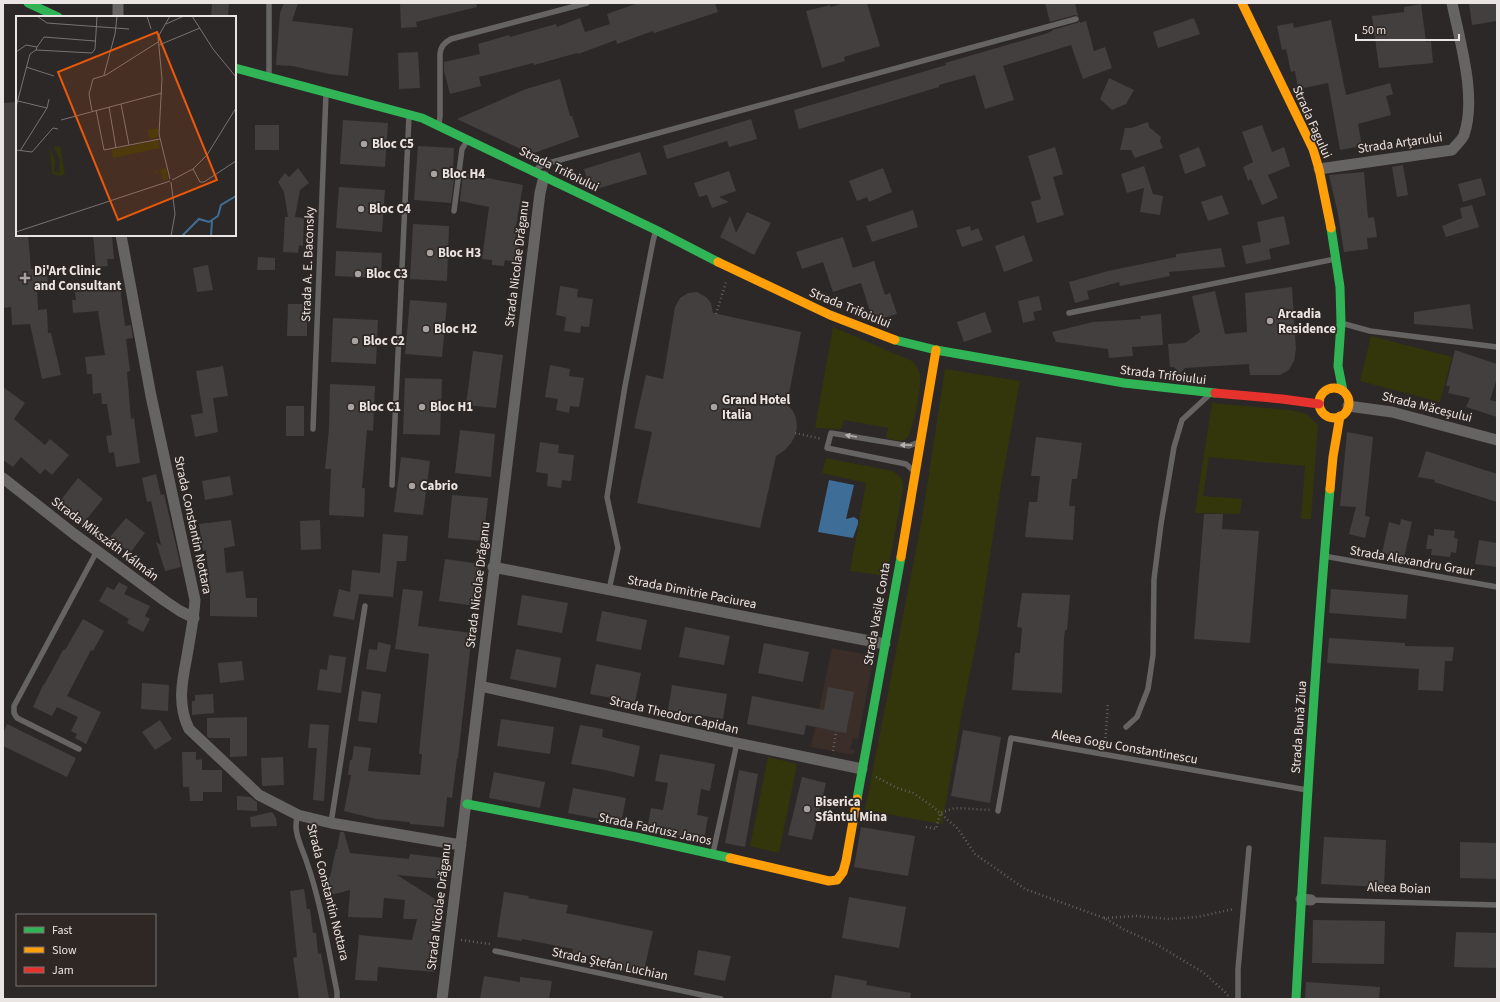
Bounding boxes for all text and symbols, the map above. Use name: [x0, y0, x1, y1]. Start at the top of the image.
inset map: [16, 16, 236, 236]
scale bar: [1356, 16, 1459, 42]
text: 50 m: [1362, 22, 1386, 39]
street label: Strada Fagului: [1288, 83, 1336, 161]
street label: Strada Arțarului: [1356, 128, 1444, 158]
place label: Bloc C5: [372, 135, 414, 153]
marker: Bloc C5: [359, 139, 369, 149]
street label: Strada Trifoiului: [516, 142, 602, 196]
place label: Bloc H4: [442, 165, 485, 183]
marker: Bloc H4: [429, 169, 439, 179]
place label: Bloc C4: [369, 200, 411, 218]
street label: Strada Nicolae Drăganu: [500, 200, 534, 328]
marker: Bloc C4: [356, 204, 366, 214]
street label: Strada A. E. Baconsky: [297, 206, 319, 322]
place label: Bloc H3: [438, 244, 481, 262]
marker: Bloc H3: [425, 248, 435, 258]
place label: Di'Art Clinic and Consultant: [34, 262, 121, 295]
place label: Bloc C3: [366, 265, 408, 283]
marker: Bloc C3: [353, 269, 363, 279]
marker: Di'Art Clinic and Consultant: [19, 272, 31, 284]
street label: Strada Trifoiului: [806, 283, 894, 333]
place label: Arcadia Residence: [1277, 305, 1336, 338]
marker: Arcadia Residence: [1265, 316, 1275, 326]
place label: Bloc H2: [434, 320, 477, 338]
marker: Bloc H2: [421, 324, 431, 334]
place label: Bloc C2: [363, 332, 405, 350]
marker: Bloc C2: [350, 336, 360, 346]
street label: Strada Trifoiului: [1119, 361, 1207, 389]
street label: Strada Măceșului: [1380, 387, 1474, 427]
place label: Grand Hotel Italia: [722, 391, 791, 424]
place label: Bloc C1: [359, 398, 401, 416]
place label: Bloc H1: [430, 398, 473, 416]
marker: Bloc C1: [346, 402, 356, 412]
marker: Bloc H1: [417, 402, 427, 412]
marker: Grand Hotel Italia: [709, 402, 719, 412]
one-way arrow: [845, 433, 857, 439]
one-way arrow: [899, 442, 912, 448]
street label: Strada Constantin Nottara: [170, 454, 216, 596]
place label: Cabrio: [420, 477, 458, 495]
marker: Cabrio: [407, 481, 417, 491]
street label: Strada Mikszáth Kálmán: [48, 493, 162, 585]
street label: Strada Nicolae Drăganu: [461, 521, 495, 649]
street label: Strada Alexandru Graur: [1348, 541, 1476, 581]
street label: Strada Vasile Conta: [859, 561, 895, 667]
street label: Strada Dimitrie Paciurea: [626, 571, 758, 613]
street label: Strada Bună Ziua: [1287, 680, 1311, 774]
street label: Strada Theodor Capidan: [608, 691, 740, 739]
street label: Aleea Gogu Constantinescu: [1051, 725, 1199, 769]
place label: Biserica Sfântul Mina: [815, 793, 887, 826]
marker: Biserica Sfântul Mina: [802, 804, 812, 814]
street label: Strada Fadrusz Janos: [597, 808, 714, 850]
street label: Strada Constantin Nottara: [302, 822, 354, 962]
street label: Strada Nicolae Drăganu: [422, 843, 456, 971]
street label: Aleea Boian: [1367, 878, 1431, 898]
legend: [16, 914, 156, 986]
text: Fast: [52, 922, 72, 939]
text: Slow: [52, 942, 77, 959]
street label: Strada Ștefan Luchian: [550, 943, 670, 985]
text: Jam: [52, 962, 74, 979]

